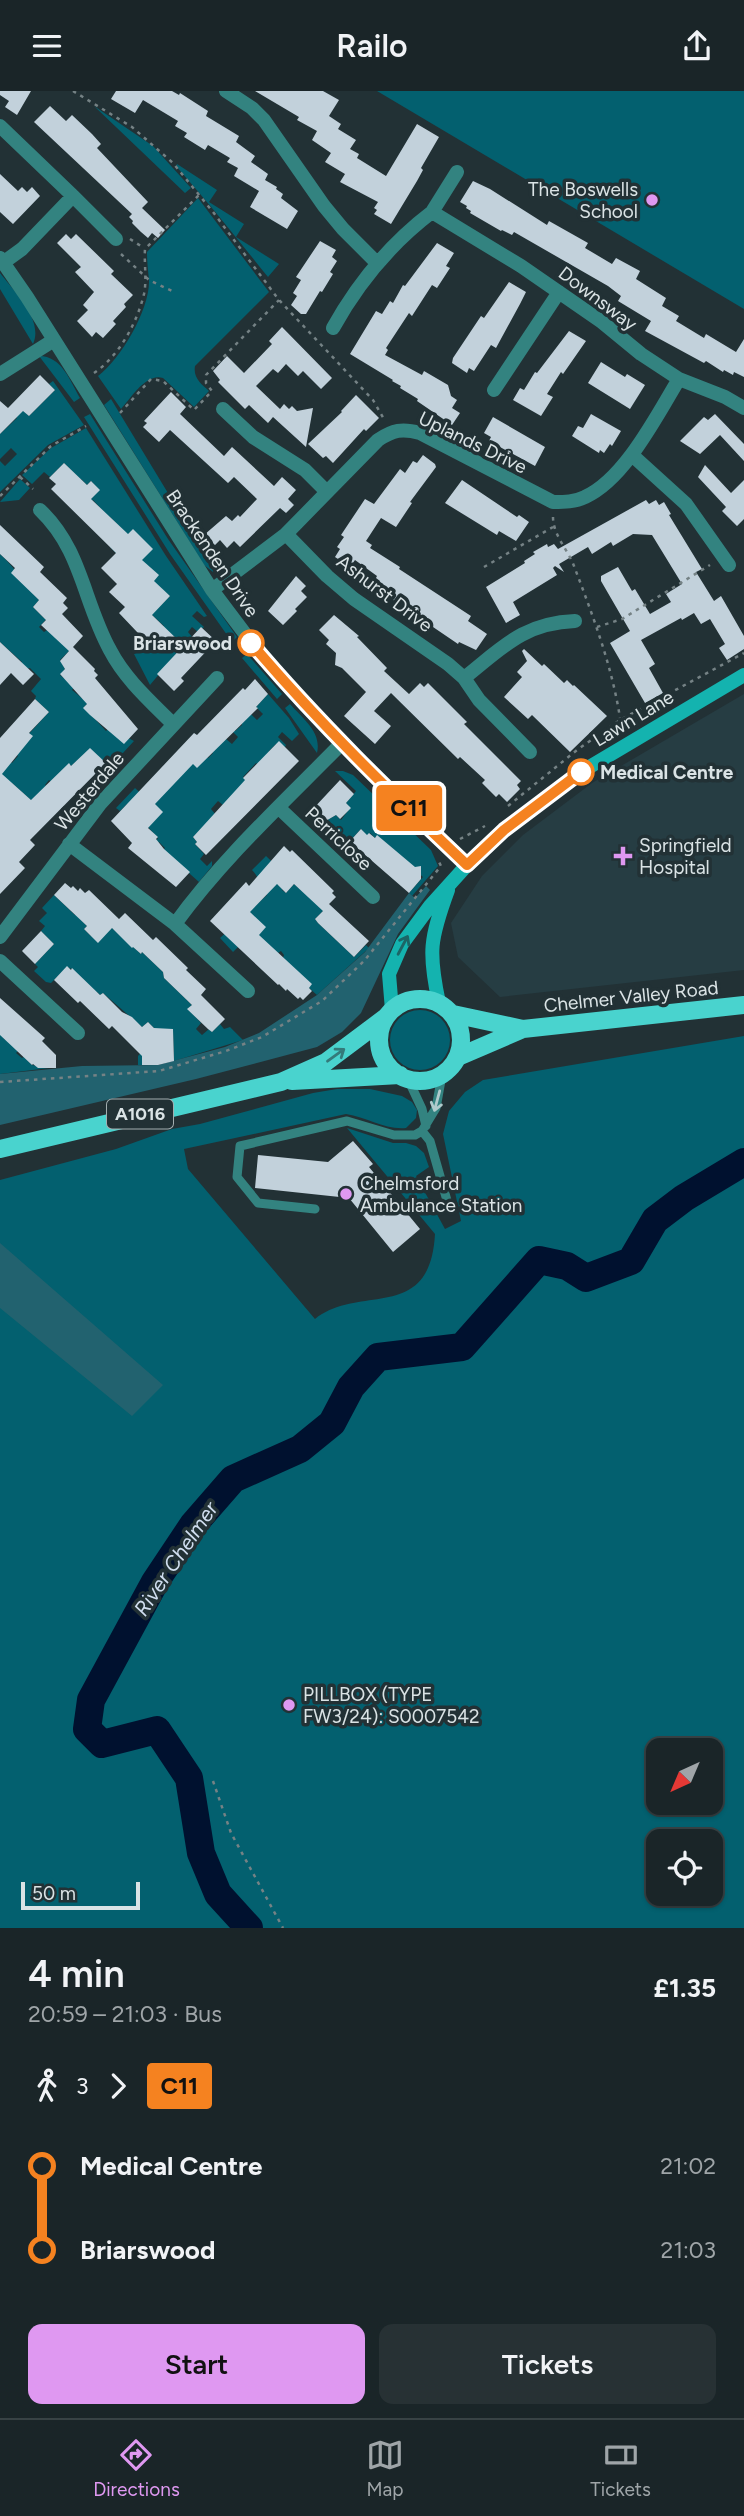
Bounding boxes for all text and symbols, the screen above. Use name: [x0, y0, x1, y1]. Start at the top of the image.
icon: menu: [28, 27, 66, 65]
text: Railo: [336, 27, 408, 65]
icon: share: [678, 27, 716, 65]
place label: The Boswells School: [528, 178, 638, 223]
marker: The Boswells School: [644, 192, 660, 208]
street label: Downsway: [554, 261, 642, 335]
street label: Uplands Drive: [415, 406, 531, 479]
street label: Brackenden Drive: [161, 485, 264, 621]
street label: Ashurst Drive: [332, 550, 437, 637]
marker: Briarswood: [238, 630, 264, 656]
place label: Briarswood: [133, 632, 232, 655]
street label: Lawn Lane: [589, 685, 678, 752]
street label: Westerdale: [50, 747, 129, 835]
marker: Medical Centre: [568, 759, 594, 785]
place label: Medical Centre: [600, 761, 734, 784]
line badge: C11: [369, 785, 449, 831]
text: C11: [390, 793, 428, 822]
street label: Perriclose: [300, 802, 377, 875]
place label: Springfield Hospital: [639, 834, 732, 879]
marker: Springfield Hospital: [613, 846, 633, 866]
one-way arrow: [396, 935, 410, 955]
street label: Chelmer Valley Road: [543, 976, 720, 1017]
one-way arrow: [326, 1048, 345, 1062]
one-way arrow: [430, 1089, 443, 1112]
road number: A1016: [107, 1099, 173, 1129]
place label: Chelmsford Ambulance Station: [360, 1172, 522, 1217]
marker: Chelmsford Ambulance Station: [338, 1186, 354, 1202]
water label: River Chelmer: [128, 1496, 223, 1620]
place label: PILLBOX (TYPE FW3/24): S0007542: [303, 1683, 480, 1728]
marker: PILLBOX (TYPE FW3/24): S0007542: [281, 1697, 297, 1713]
north arrow: [646, 1738, 723, 1815]
map controls: [646, 1738, 723, 1906]
button: locate: [646, 1829, 723, 1906]
scale bar: [21, 1879, 140, 1911]
text: 50 m: [32, 1882, 76, 1905]
text: 4 min: [28, 1951, 125, 1997]
text: £1.35: [654, 1972, 716, 2004]
text: 20:59 – 21:03 · Bus: [28, 2000, 222, 2028]
icon: walk: [28, 2067, 66, 2105]
icon: forward: [99, 2067, 137, 2105]
text: C11: [161, 2071, 198, 2100]
text: 3: [76, 2072, 89, 2100]
text: Medical Centre: [80, 2150, 262, 2182]
text: 21:02: [660, 2152, 716, 2180]
text: Briarswood: [80, 2234, 215, 2266]
text: 21:03: [661, 2236, 716, 2264]
button: Start: [28, 2324, 365, 2404]
button: Tickets: [379, 2324, 716, 2404]
tab: Directions: [93, 2436, 180, 2501]
tab: Map: [366, 2436, 404, 2501]
tab: Tickets: [590, 2436, 651, 2501]

